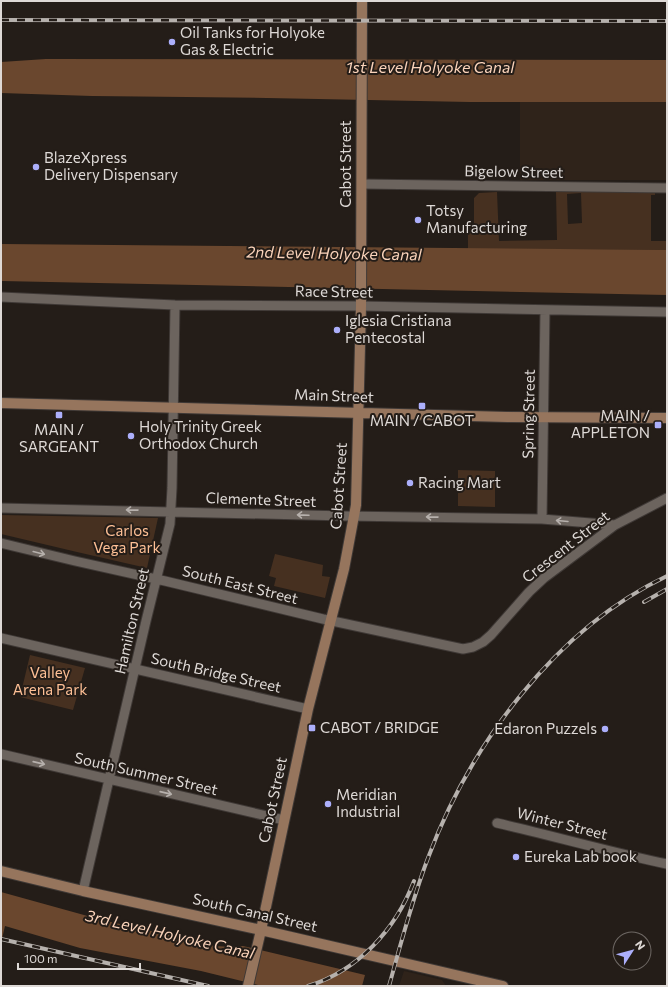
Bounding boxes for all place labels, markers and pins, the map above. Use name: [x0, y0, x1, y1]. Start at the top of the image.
place label: Oil Tanks for Holyoke Gas & Electric: [180, 23, 325, 58]
marker: Oil Tanks for Holyoke Gas & Electric: [167, 37, 177, 47]
place label: BlazeXpress Delivery Dispensary: [44, 148, 178, 183]
marker: BlazeXpress Delivery Dispensary: [31, 162, 41, 172]
place label: Totsy Manufacturing: [426, 201, 527, 236]
marker: Totsy Manufacturing: [413, 215, 423, 225]
place label: Iglesia Cristiana Pentecostal: [345, 311, 452, 346]
marker: Iglesia Cristiana Pentecostal: [332, 325, 342, 335]
marker: MAIN / CABOT: [417, 401, 427, 411]
place label: MAIN / APPLETON: [571, 406, 650, 441]
marker: MAIN / SARGEANT: [54, 410, 64, 420]
place label: MAIN / CABOT: [370, 411, 475, 429]
place label: Holy Trinity Greek Orthodox Church: [139, 417, 262, 452]
place label: MAIN / SARGEANT: [19, 420, 99, 455]
marker: MAIN / APPLETON: [653, 420, 663, 430]
marker: Holy Trinity Greek Orthodox Church: [126, 431, 136, 441]
place label: Racing Mart: [418, 473, 501, 491]
marker: Racing Mart: [405, 478, 415, 488]
place label: CABOT / BRIDGE: [320, 718, 439, 736]
place label: Edaron Puzzels: [494, 719, 597, 737]
marker: CABOT / BRIDGE: [307, 723, 317, 733]
marker: Edaron Puzzels: [600, 724, 610, 734]
place label: Meridian Industrial: [336, 785, 400, 820]
marker: Meridian Industrial: [323, 799, 333, 809]
place label: Eureka Lab book: [524, 847, 637, 865]
marker: Eureka Lab book: [511, 852, 521, 862]

